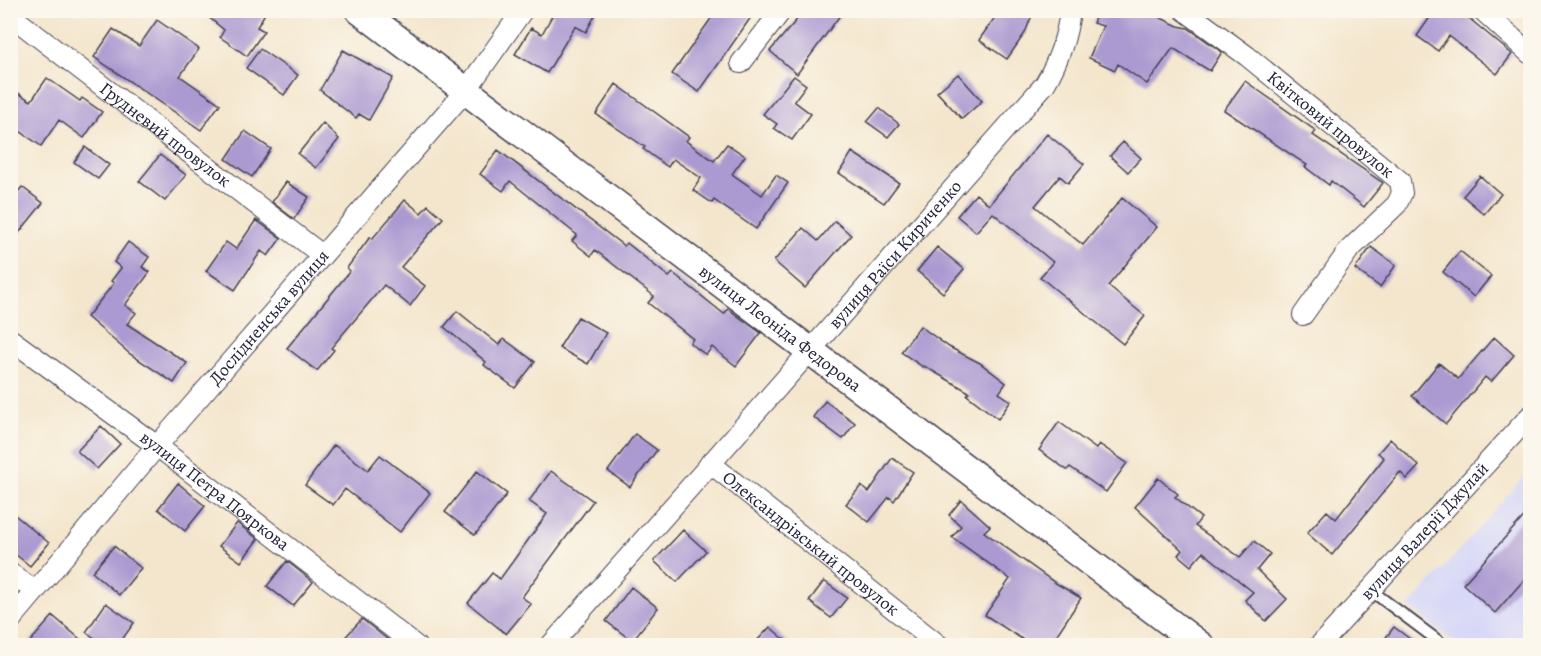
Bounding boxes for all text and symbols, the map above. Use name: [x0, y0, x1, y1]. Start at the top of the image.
street label: Квітковий провулок: [1262, 65, 1399, 183]
street label: Грудневий провулок: [95, 76, 236, 193]
street label: вулиця Раїси Кириченко: [823, 175, 967, 334]
street label: Дослідненська вулиця: [203, 245, 334, 390]
street label: вулиця Леоніда Федорова: [694, 259, 867, 398]
street label: вулиця Петра Пояркова: [135, 426, 295, 557]
street label: вулиця Валерії Джулай: [1355, 457, 1494, 605]
street label: Олександрівський провулок: [718, 466, 904, 621]

